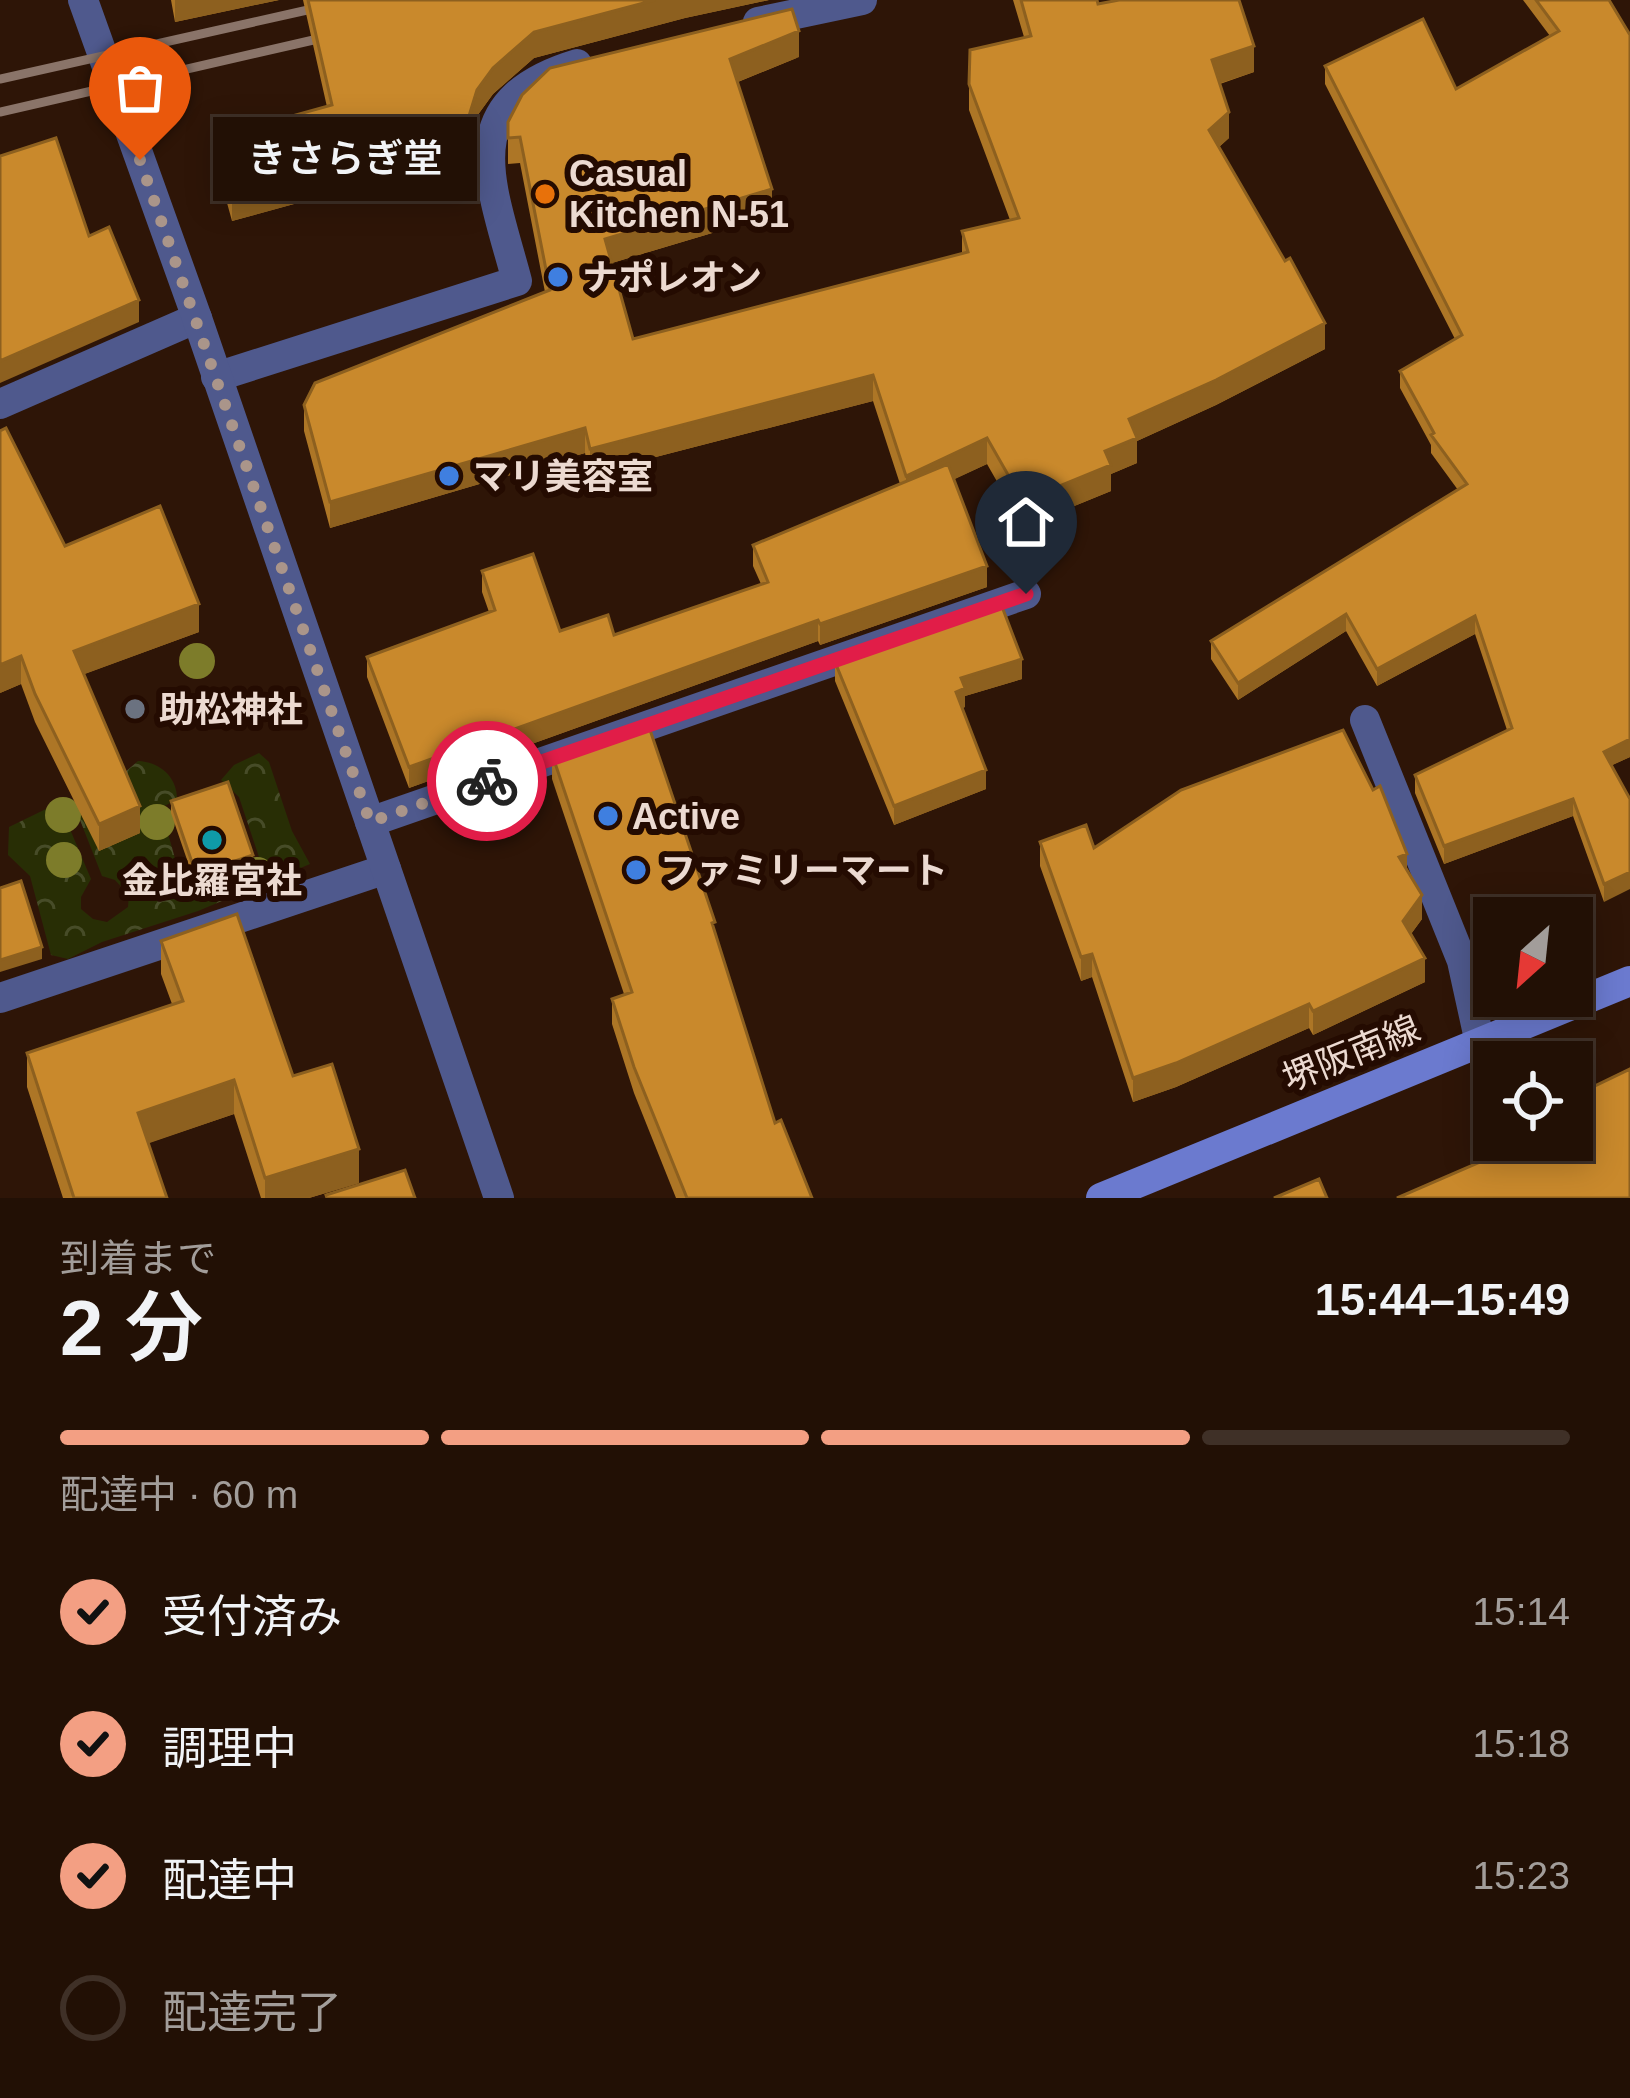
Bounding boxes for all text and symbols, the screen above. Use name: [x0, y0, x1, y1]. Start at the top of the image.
pin: [89, 37, 191, 160]
icon: bag: [107, 55, 173, 121]
callout: きさらぎ堂: [212, 118, 476, 202]
text: きさらぎ堂: [247, 137, 443, 180]
place label: Casual Kitchen N-51: [569, 153, 789, 235]
marker: Casual Kitchen N-51: [532, 181, 558, 207]
place label: ナポレオン: [582, 257, 762, 298]
marker: ナポレオン: [545, 264, 571, 290]
place label: マリ美容室: [473, 456, 653, 497]
marker: マリ美容室: [436, 463, 462, 489]
pin: [975, 471, 1077, 594]
icon: home: [993, 489, 1059, 555]
place label: 助松神社: [159, 689, 303, 730]
marker: 助松神社: [122, 696, 148, 722]
courier: [427, 721, 547, 841]
icon: bike: [454, 748, 520, 814]
place label: Active: [632, 796, 740, 837]
marker: Active: [595, 803, 621, 829]
marker: 金比羅宮社: [199, 827, 225, 853]
place label: ファミリーマート: [660, 850, 948, 891]
marker: ファミリーマート: [623, 857, 649, 883]
place label: 金比羅宮社: [122, 860, 302, 901]
north arrow: [1473, 897, 1593, 1017]
map controls: [1473, 897, 1593, 1161]
street label: 堺阪南線: [1277, 1007, 1426, 1099]
button: locate: [1473, 1041, 1593, 1161]
text: 到着まで: [60, 1237, 216, 1280]
text: 15:44–15:49: [1315, 1274, 1570, 1325]
text: 2 分: [60, 1284, 203, 1372]
text: 配達中 · 60 m: [60, 1473, 298, 1516]
icon: check: [60, 1579, 126, 1645]
text: 15:14: [1472, 1590, 1570, 1633]
text: 受付済み: [162, 1591, 342, 1642]
icon: check: [60, 1711, 126, 1777]
text: 15:18: [1472, 1722, 1570, 1765]
text: 調理中: [162, 1723, 297, 1774]
icon: check: [60, 1843, 126, 1909]
text: 15:23: [1472, 1854, 1570, 1897]
text: 配達中: [162, 1855, 297, 1906]
text: 配達完了: [162, 1987, 342, 2038]

